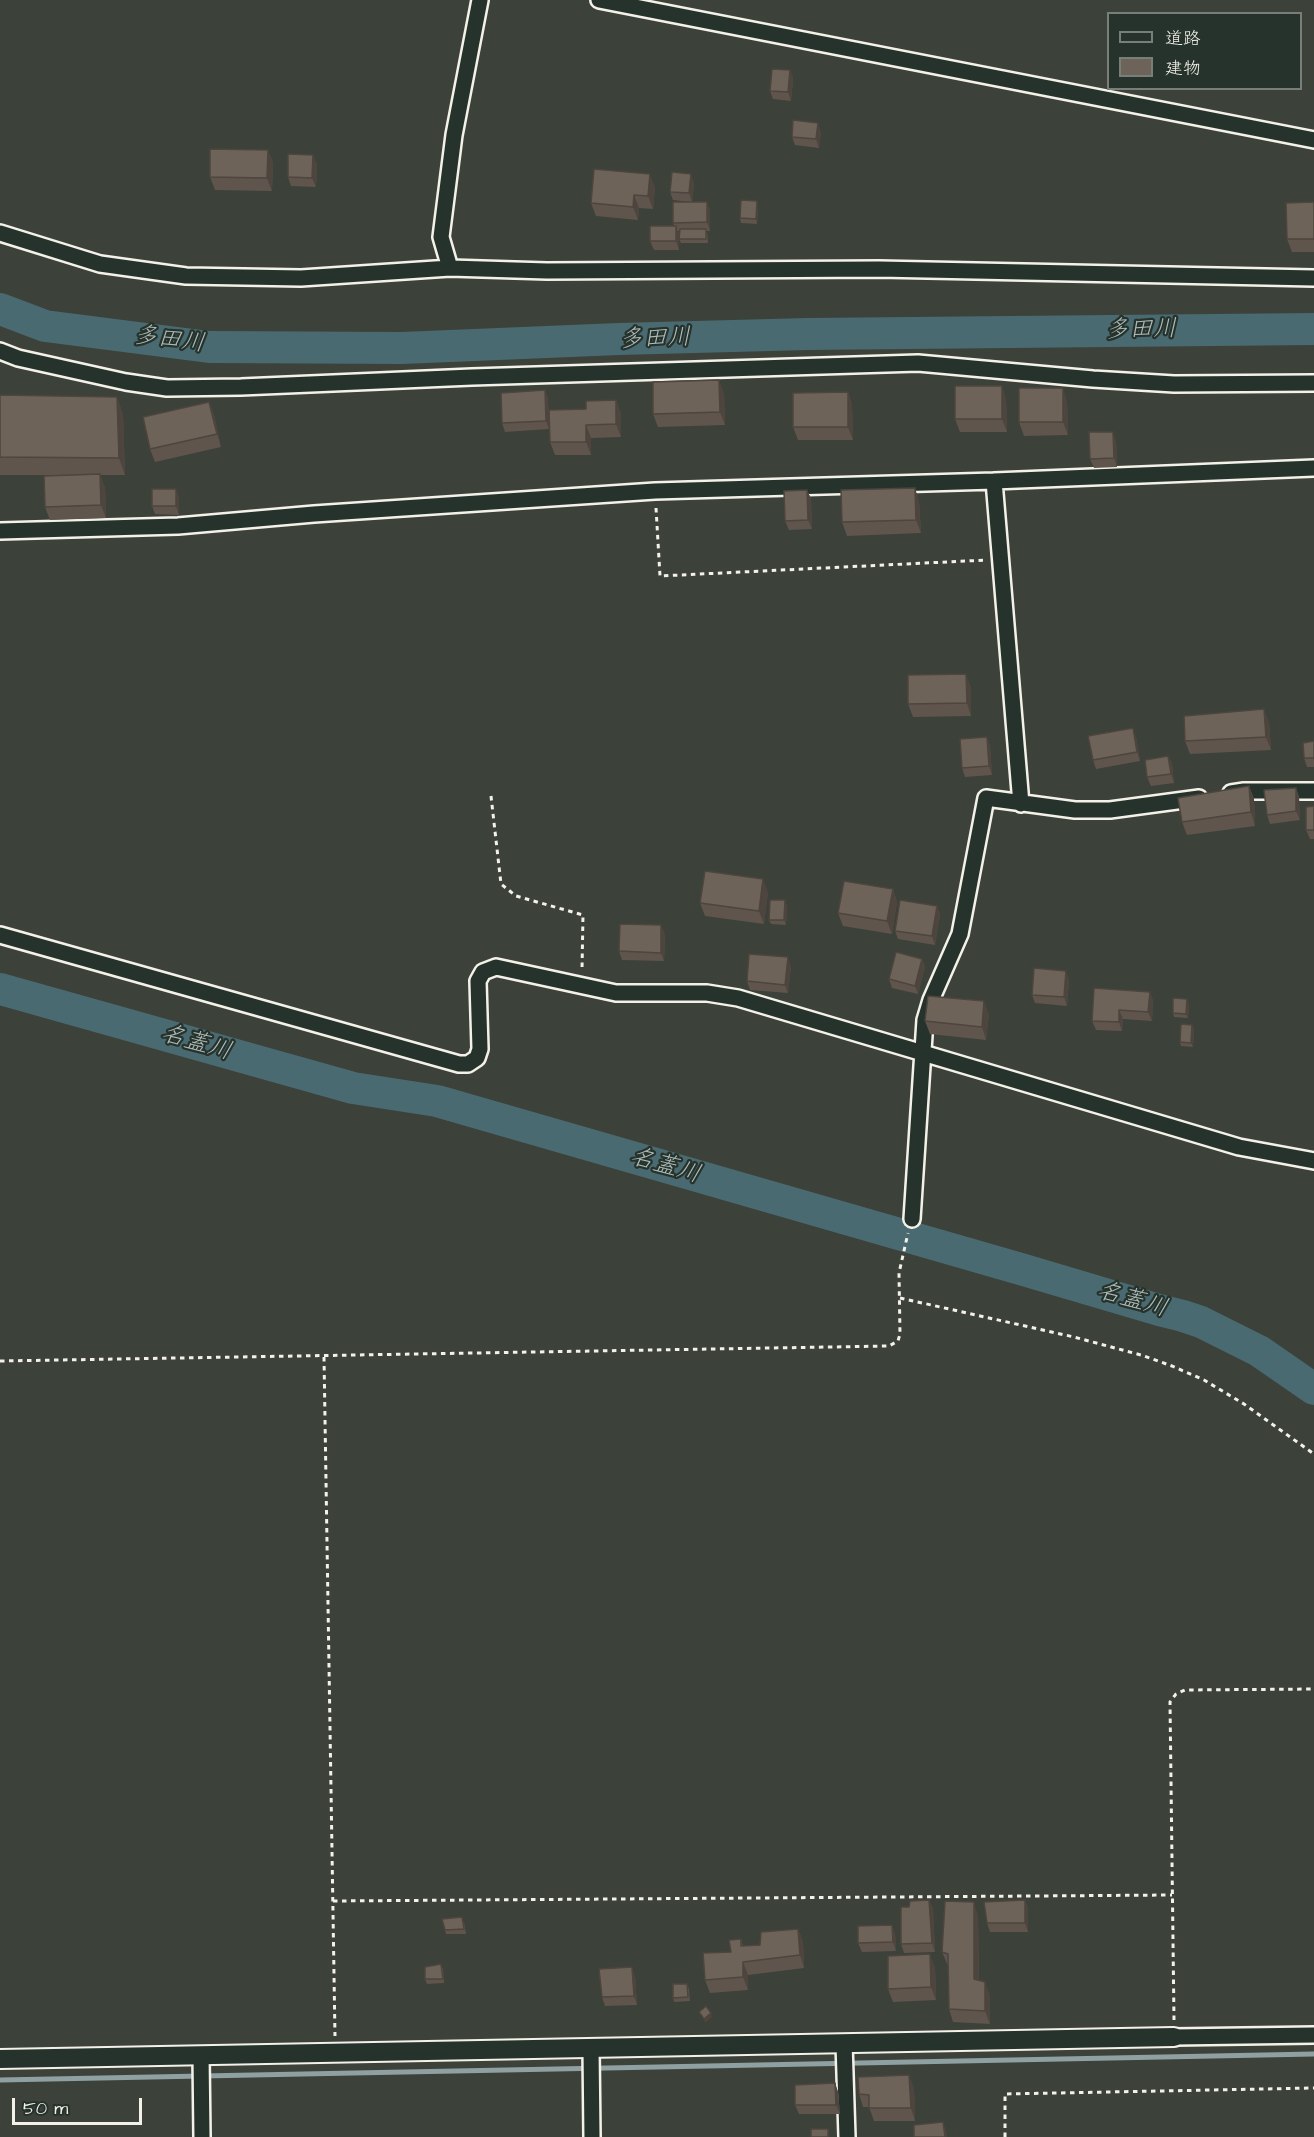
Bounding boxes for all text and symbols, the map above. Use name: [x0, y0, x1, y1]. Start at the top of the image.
legend: [1107, 12, 1302, 90]
text: 道路: [1165, 26, 1201, 51]
text: 建物: [1165, 56, 1201, 81]
water label: 多田川: [1105, 316, 1177, 346]
water label: 多田川: [132, 322, 206, 360]
water label: 多田川: [619, 324, 691, 356]
water label: 名蓋川: [157, 1020, 235, 1068]
water label: 名蓋川: [626, 1143, 704, 1191]
water label: 名蓋川: [1093, 1277, 1171, 1325]
scale bar: [15, 2086, 146, 2124]
text: 50 m: [23, 2096, 68, 2121]

